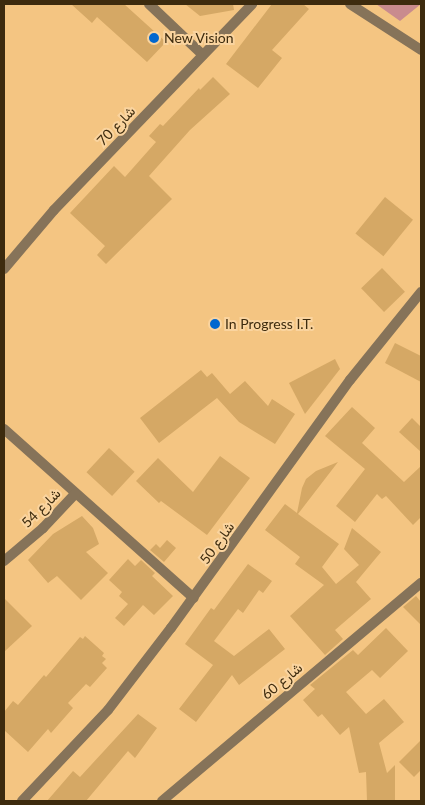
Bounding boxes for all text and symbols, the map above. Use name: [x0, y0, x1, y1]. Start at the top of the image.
place label: New Vision: [164, 30, 234, 46]
marker: New Vision: [148, 32, 160, 44]
street label: شارع 70: [93, 103, 139, 149]
place label: In Progress I.T.: [225, 316, 313, 332]
marker: In Progress I.T.: [209, 318, 221, 330]
street label: شارع 54: [18, 485, 64, 531]
street label: شارع 50: [196, 519, 238, 567]
street label: شارع 60: [258, 659, 306, 703]

